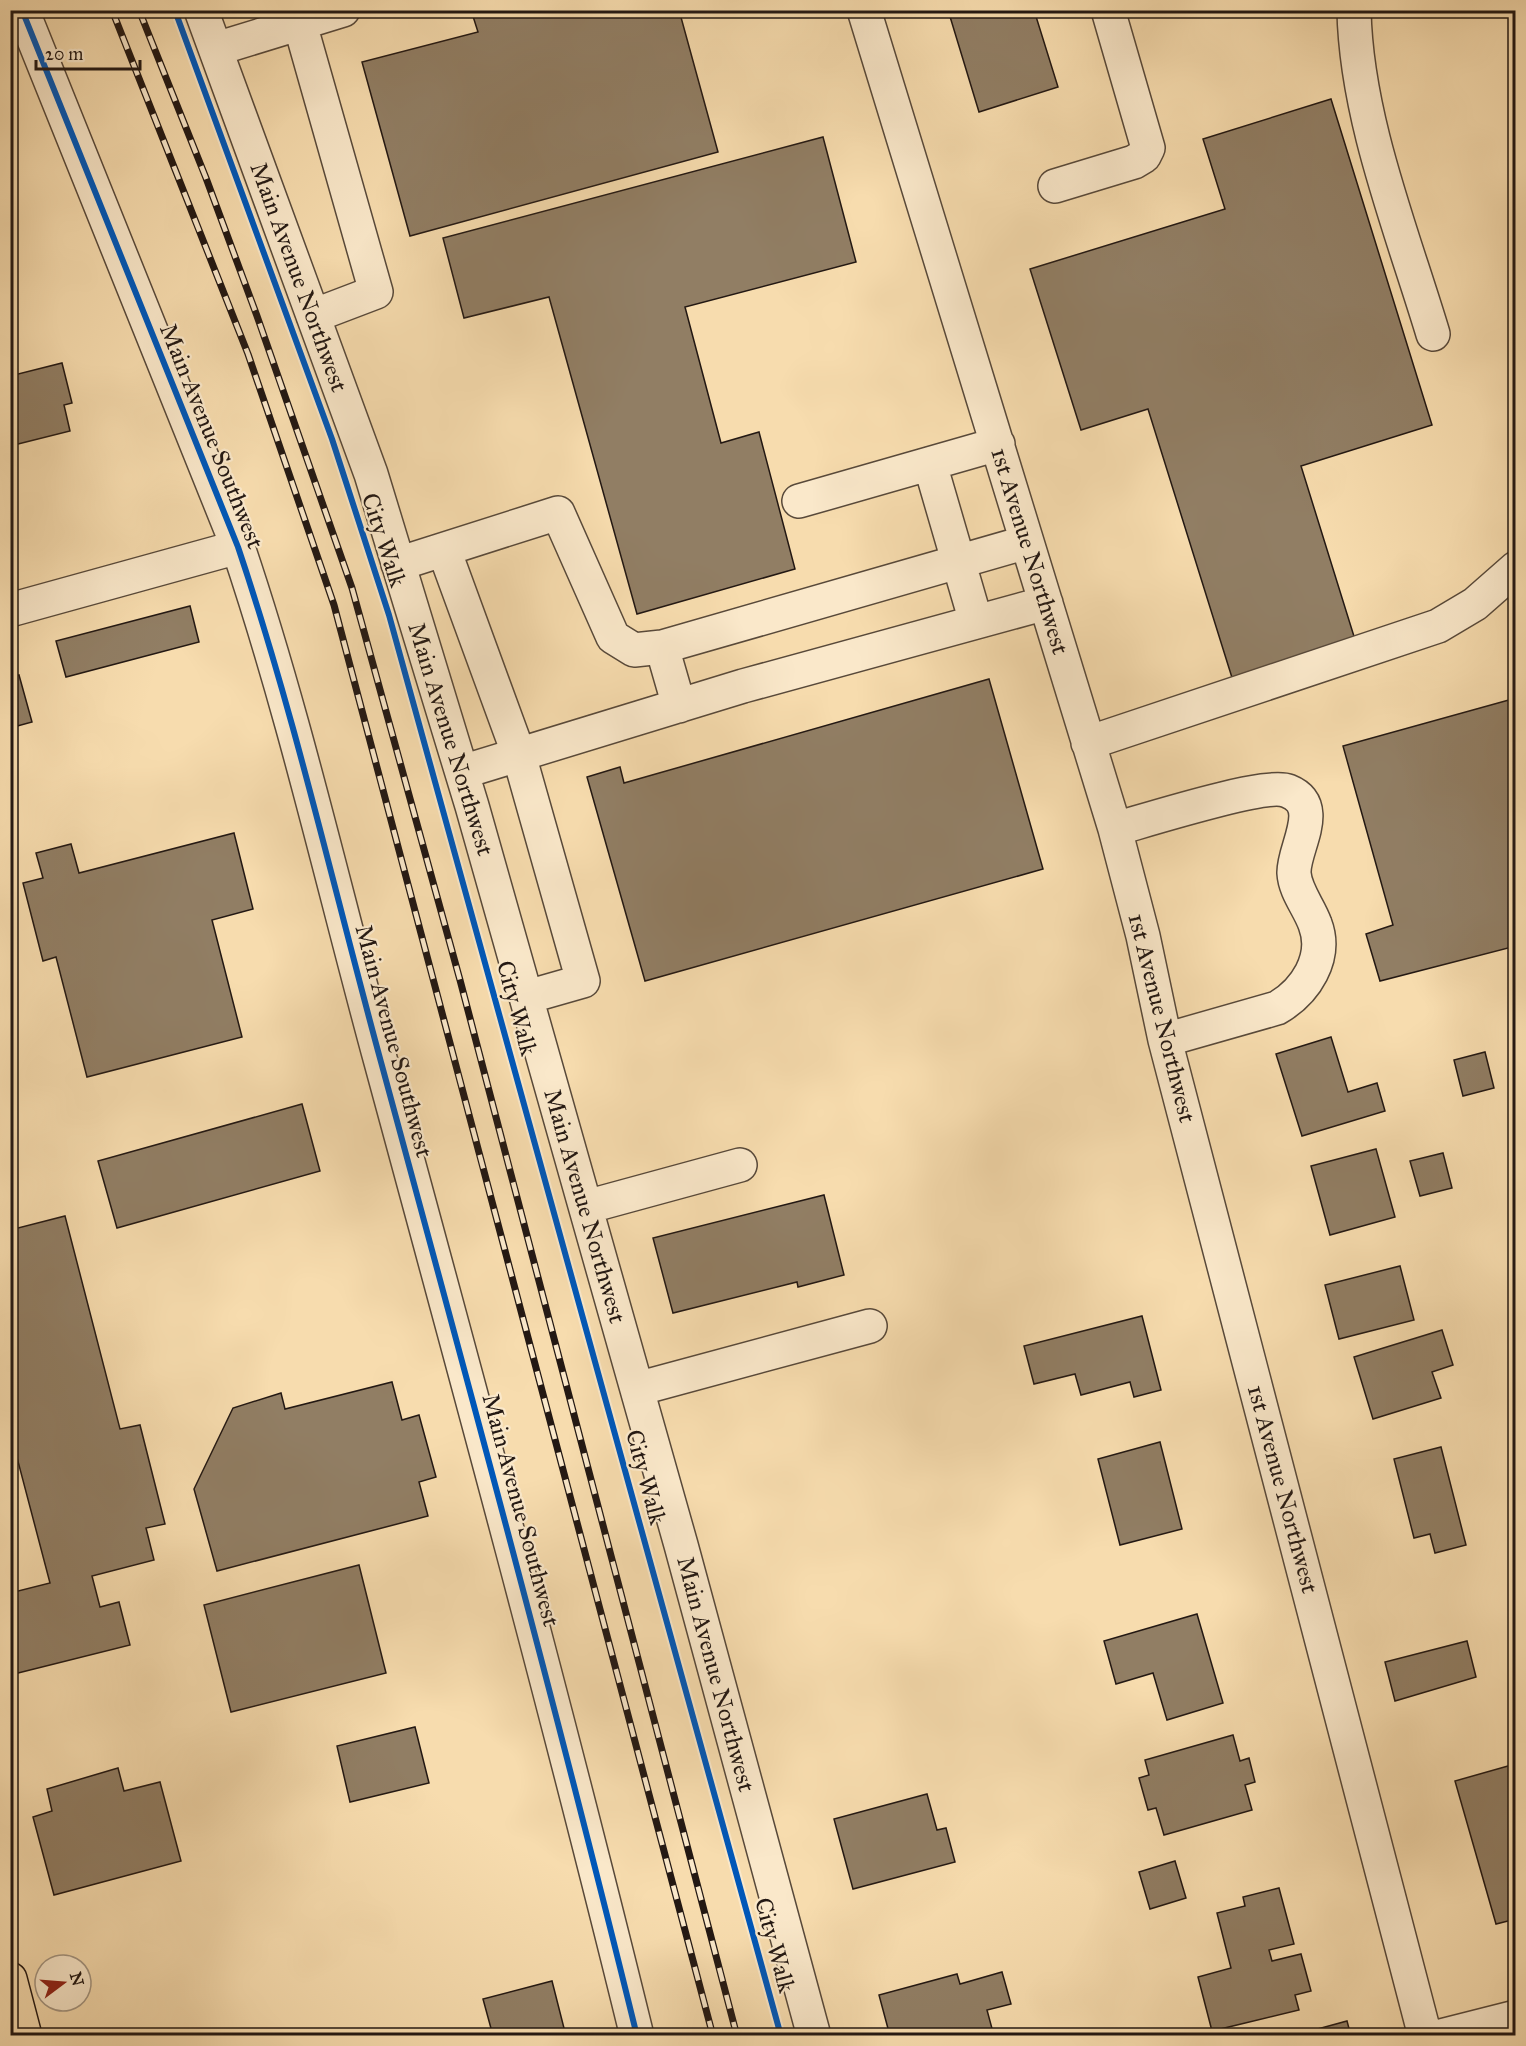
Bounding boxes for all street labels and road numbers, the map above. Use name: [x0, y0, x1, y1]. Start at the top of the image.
street label: Main Avenue Northwest: [243, 158, 355, 396]
street label: Main Avenue Southwest: [153, 319, 271, 553]
street label: 1st Avenue Northwest: [984, 444, 1076, 658]
street label: City Walk: [355, 489, 414, 592]
street label: Main Avenue Northwest: [401, 619, 501, 860]
street label: 1st Avenue Northwest: [1121, 910, 1203, 1126]
street label: Main Avenue Southwest: [348, 921, 440, 1161]
street label: City Walk: [490, 957, 544, 1060]
street label: Main Avenue Northwest: [537, 1085, 633, 1327]
street label: 1st Avenue Northwest: [1241, 1381, 1325, 1597]
street label: Main Avenue Southwest: [475, 1390, 567, 1630]
street label: City Walk: [619, 1426, 673, 1529]
street label: Main Avenue Northwest: [670, 1553, 762, 1795]
street label: City Walk: [748, 1894, 802, 1997]

